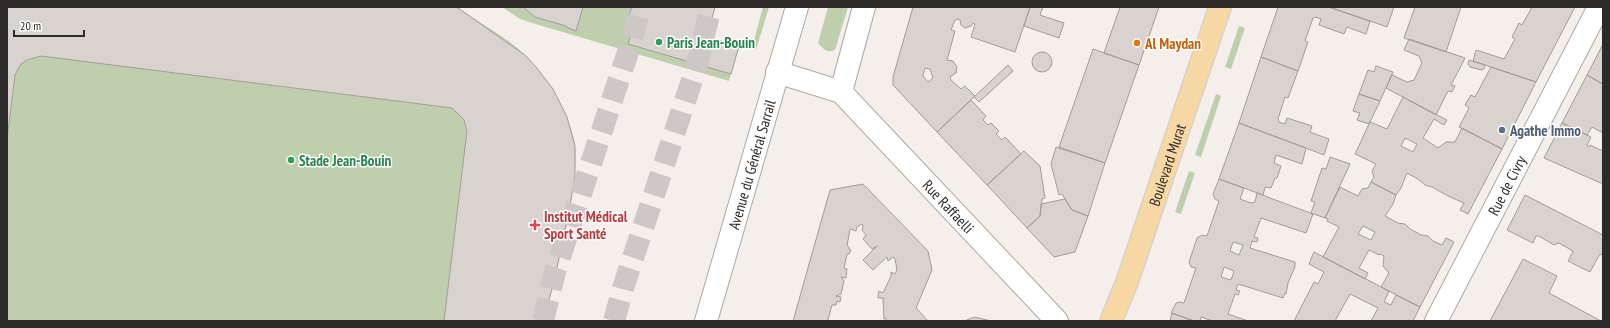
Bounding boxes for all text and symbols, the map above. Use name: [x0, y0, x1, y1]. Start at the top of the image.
scale bar: [14, 12, 84, 38]
text: 20 m: [20, 18, 41, 33]
place label: Paris Jean-Bouin: [667, 33, 755, 52]
place label: Al Maydan: [1144, 34, 1201, 53]
marker: Paris Jean-Bouin: [654, 37, 664, 47]
marker: Al Maydan: [1132, 38, 1142, 48]
street label: Avenue du Général Sarrail: [724, 97, 779, 231]
street label: Boulevard Murat: [1144, 121, 1189, 208]
place label: Agathe Immo: [1509, 121, 1581, 140]
marker: Agathe Immo: [1497, 125, 1507, 135]
place label: Stade Jean-Bouin: [299, 151, 392, 170]
street label: Rue de Civry: [1483, 152, 1530, 218]
marker: Stade Jean-Bouin: [286, 155, 296, 165]
street label: Rue Raffaelli: [919, 175, 978, 237]
place label: Institut Médical Sport Santé: [544, 207, 628, 243]
marker: Institut Médical Sport Santé: [529, 219, 541, 231]

